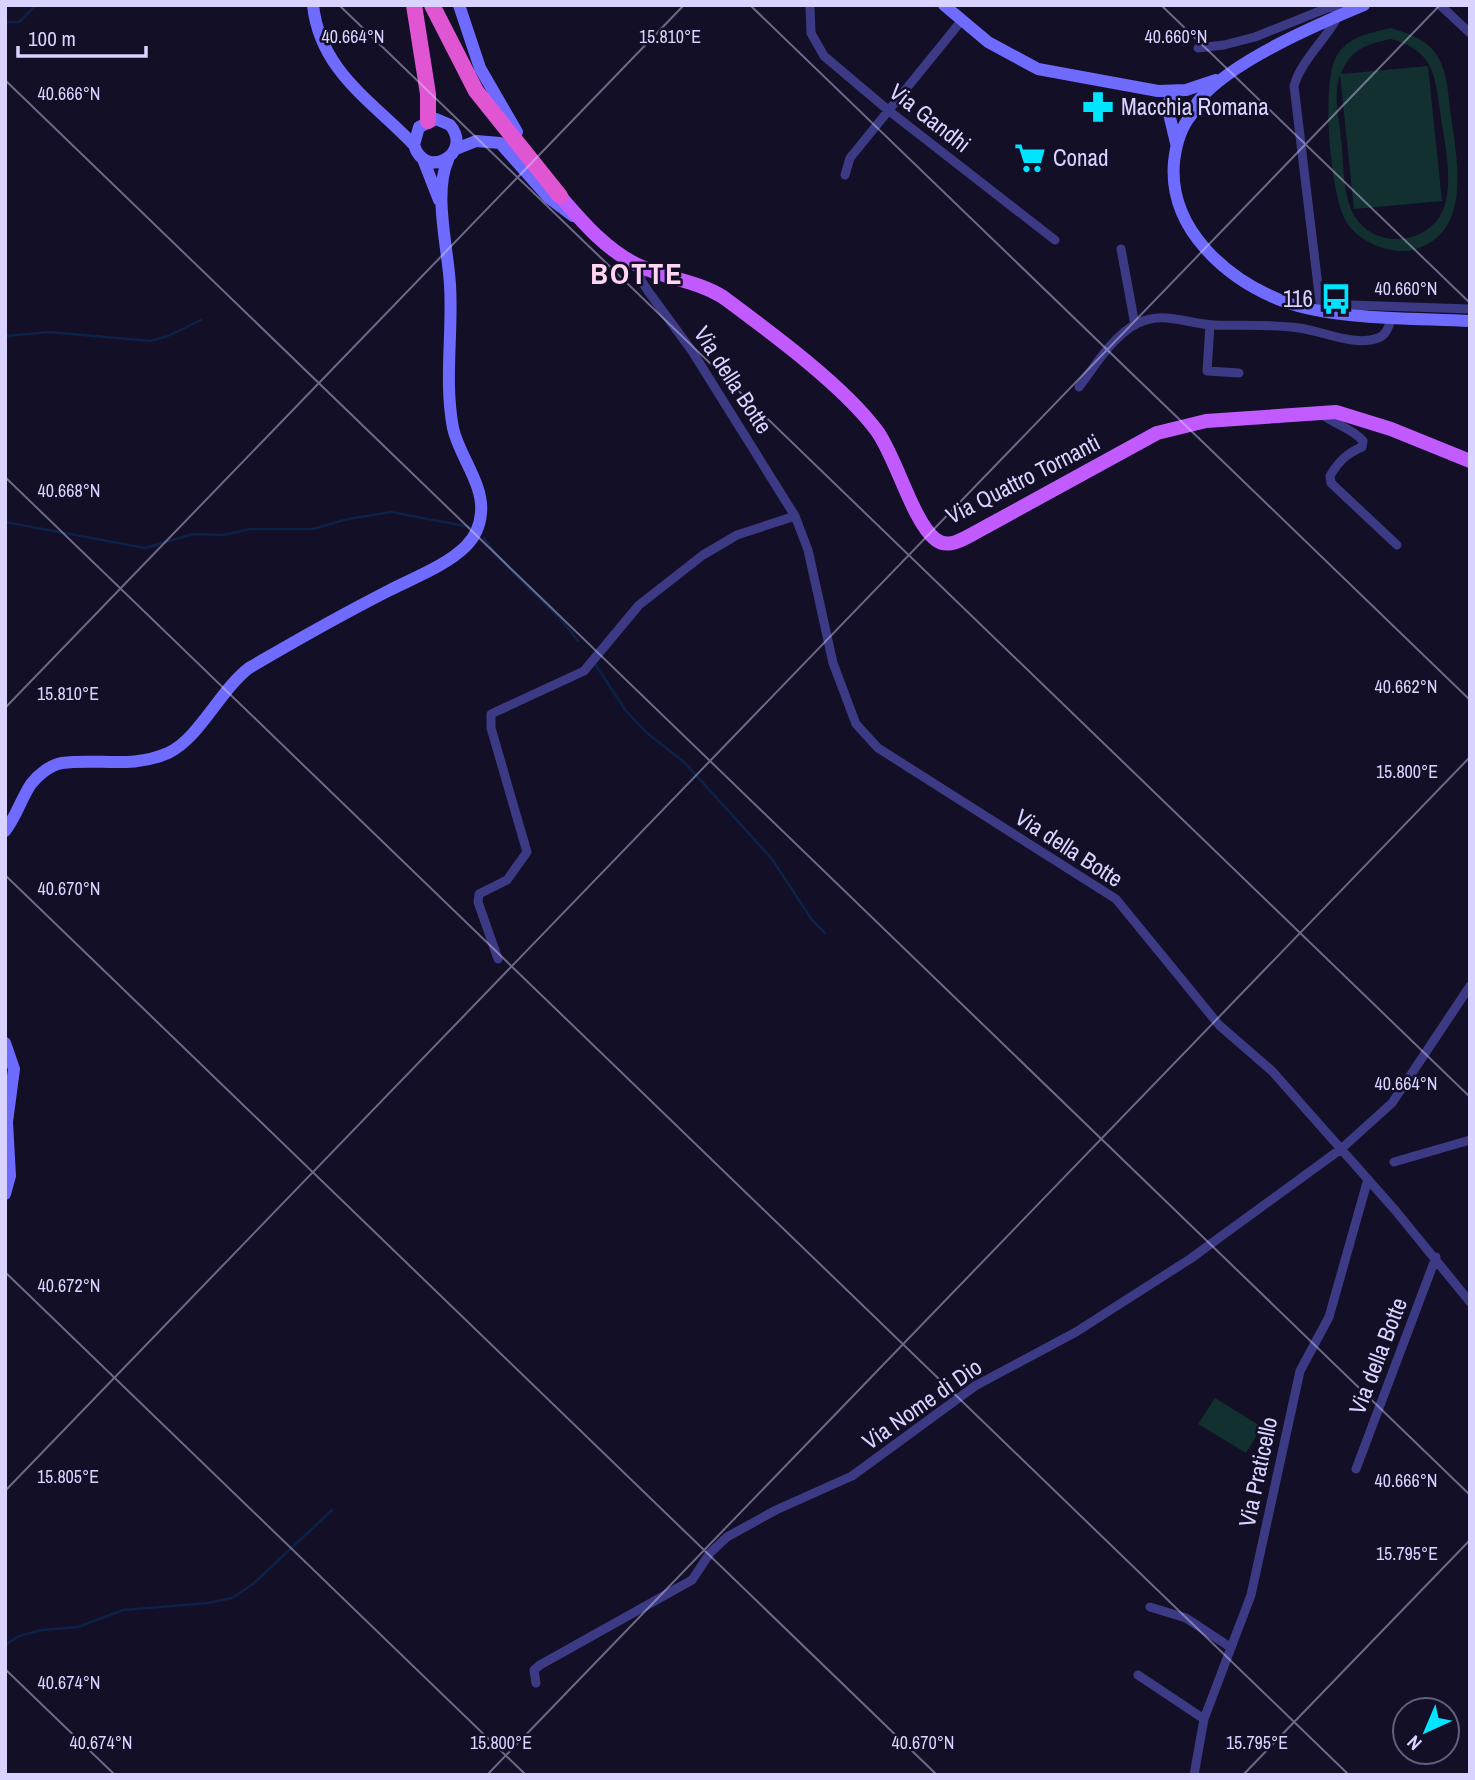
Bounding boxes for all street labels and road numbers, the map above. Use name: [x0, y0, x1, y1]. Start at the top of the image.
street label: Via Gandhi: [883, 76, 977, 159]
street label: Via della Botte: [687, 320, 780, 439]
street label: Via Quattro Tornanti: [940, 426, 1105, 531]
street label: Via della Botte: [1010, 801, 1129, 894]
street label: Via della Botte: [1341, 1293, 1414, 1418]
street label: Via Nome di Dio: [856, 1351, 988, 1456]
street label: Via Praticello: [1231, 1414, 1284, 1530]

